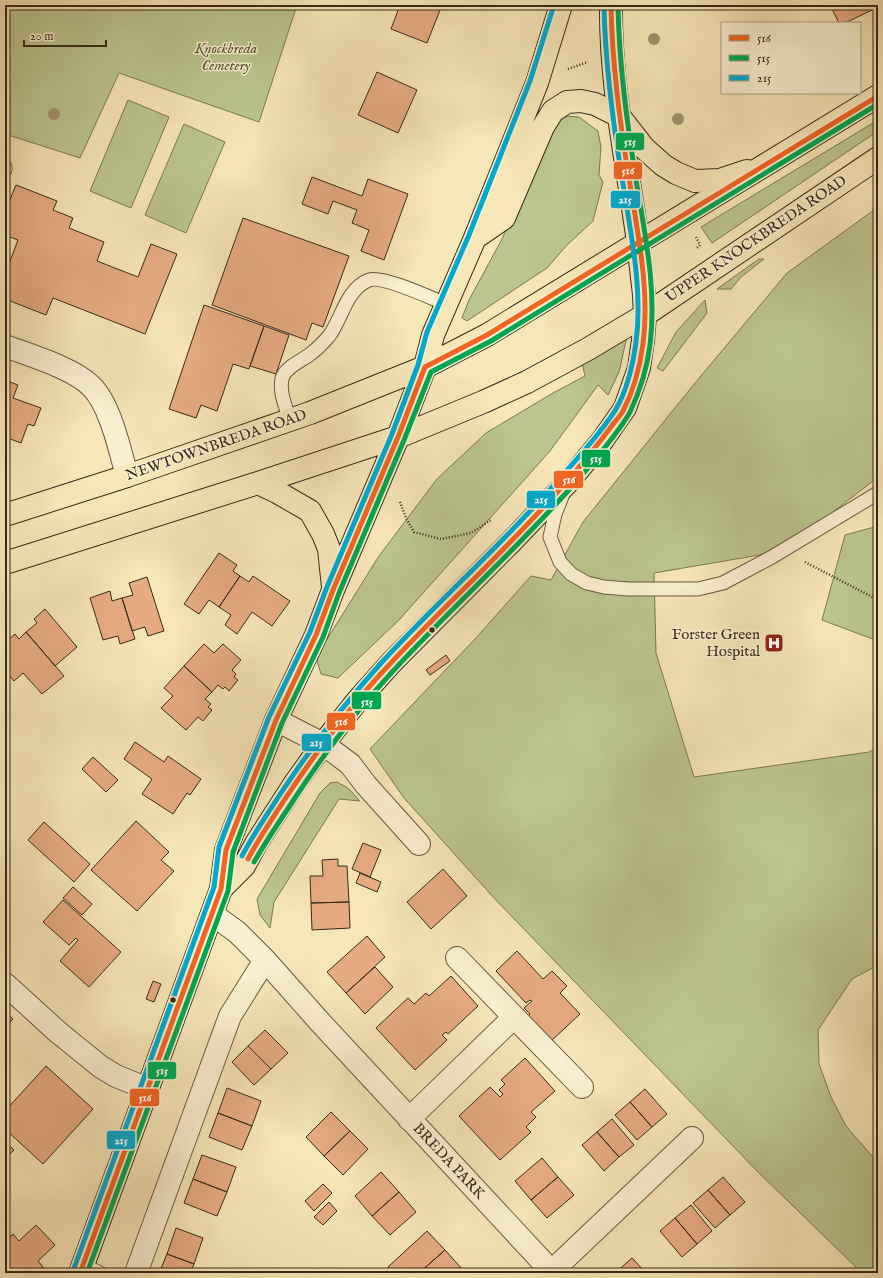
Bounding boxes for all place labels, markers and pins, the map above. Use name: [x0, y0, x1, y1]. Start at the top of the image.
unlabelled marker: [427, 625, 437, 635]
place label: Forster Green Hospital: [672, 625, 761, 661]
hospital icon: Forster Green Hospital: [763, 632, 785, 654]
unlabelled marker: [168, 995, 178, 1005]

